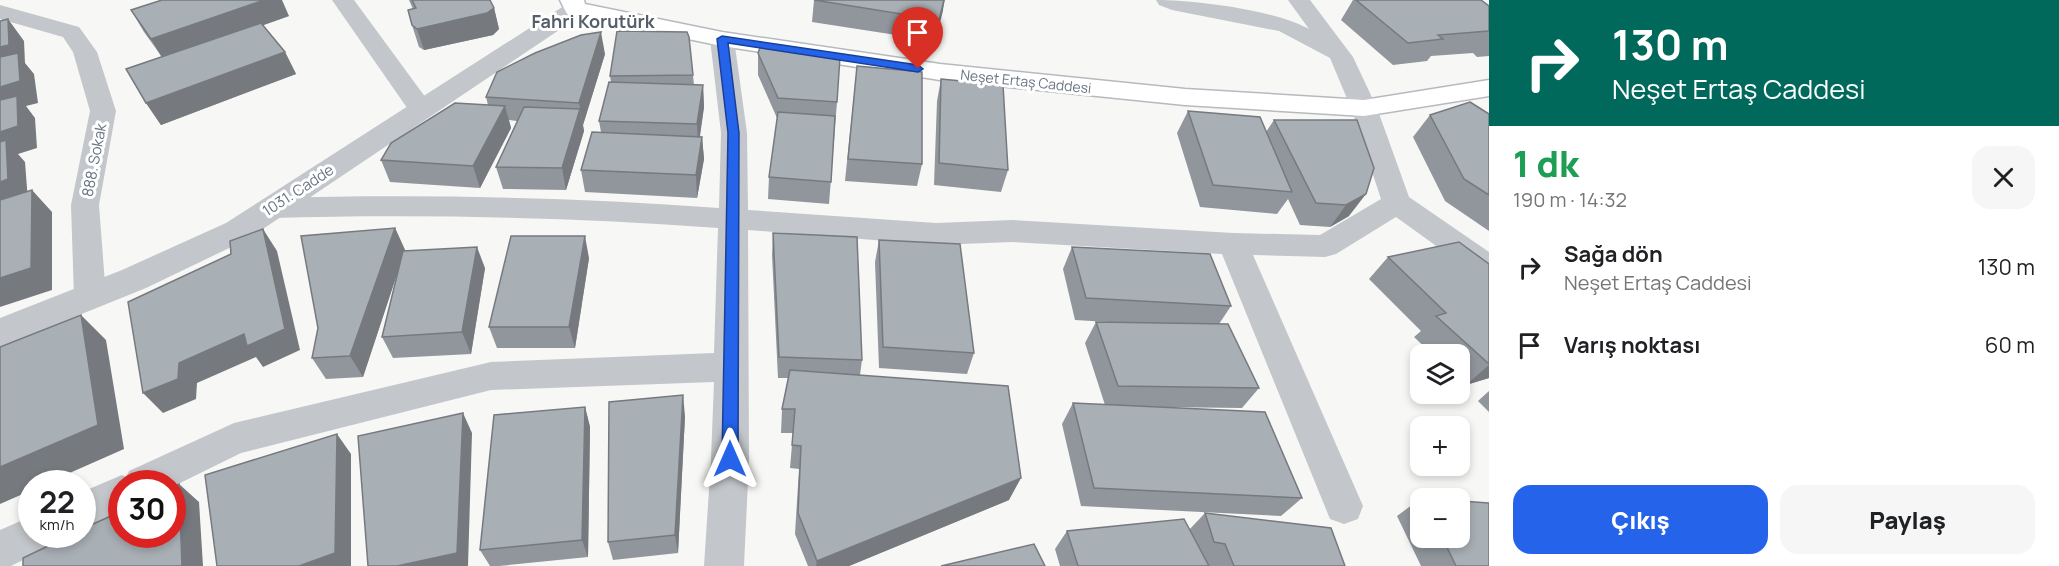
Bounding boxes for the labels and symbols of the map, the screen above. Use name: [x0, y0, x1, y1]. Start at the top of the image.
pin: [892, 7, 943, 69]
district label: Fahri Korutürk: [532, 9, 656, 33]
street label: Neşet Ertaş Caddesi: [960, 65, 1092, 97]
street label: 888. Sokak: [77, 121, 111, 198]
street label: 1031. Cadde: [258, 159, 338, 221]
position arrow: [698, 427, 762, 491]
speed limit sign: 30: [108, 470, 186, 548]

